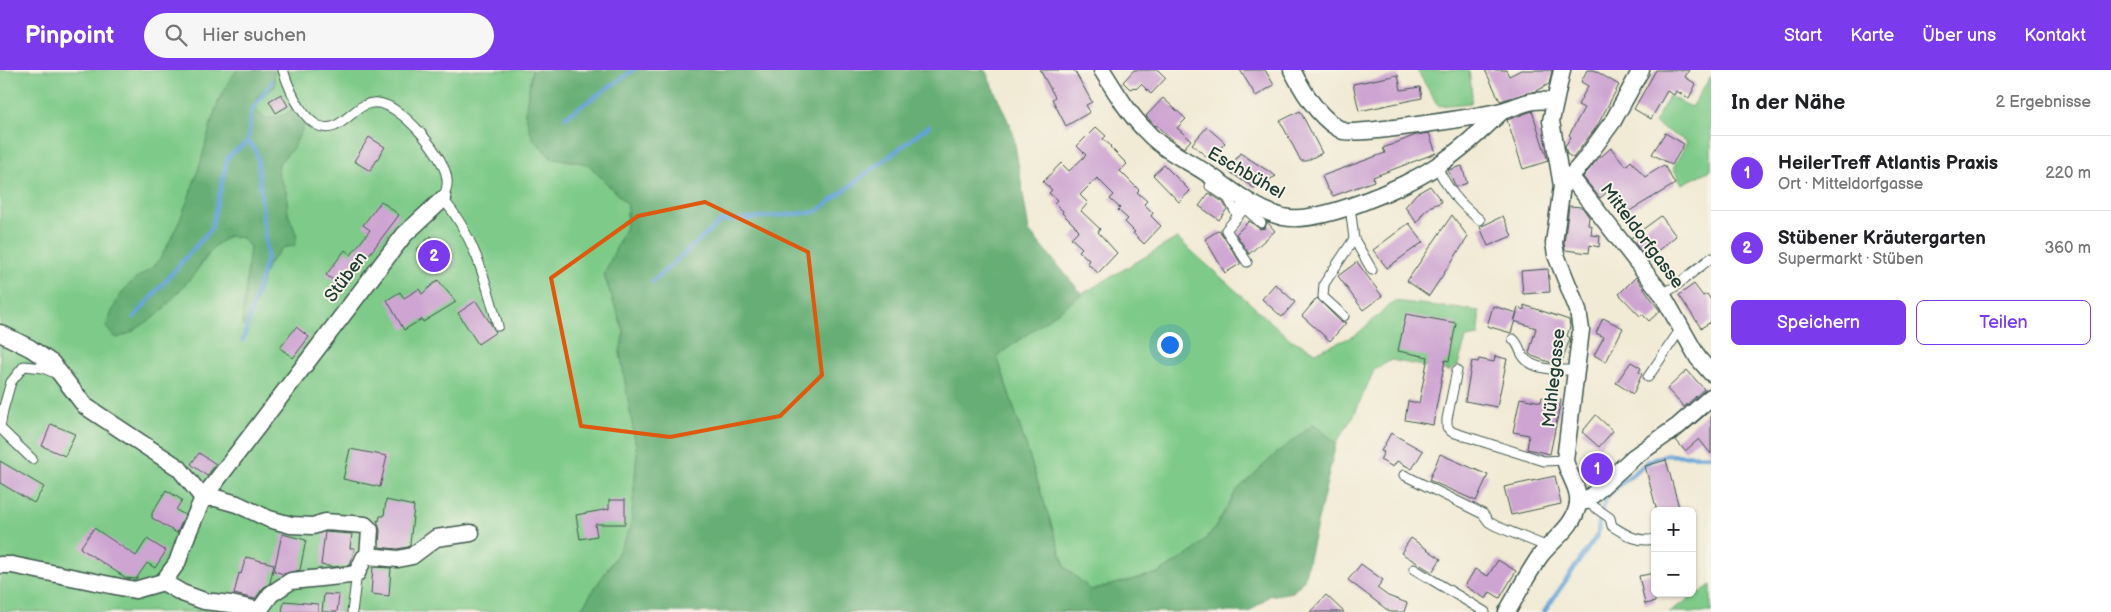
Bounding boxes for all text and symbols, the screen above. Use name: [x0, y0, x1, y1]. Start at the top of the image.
search box: [144, 13, 494, 58]
text: Pinpoint: [25, 21, 114, 50]
icon: search: [162, 21, 190, 49]
text: Hier suchen: [202, 24, 306, 47]
text: Start: [1784, 25, 1822, 46]
text: Karte: [1850, 25, 1894, 46]
text: Über uns: [1922, 25, 1996, 46]
text: Kontakt: [2024, 25, 2086, 46]
text: In der Nähe: [1731, 90, 1845, 115]
text: 2 Ergebnisse: [1995, 93, 2091, 112]
street label: Eschbühel: [1204, 143, 1288, 203]
text: HeilerTreff Atlantis Praxis: [1778, 152, 1998, 175]
text: 1: [1744, 164, 1750, 183]
text: 220 m: [2045, 164, 2091, 183]
text: Ort · Mitteldorfgasse: [1778, 175, 1923, 194]
street label: Mitteldorfgasse: [1596, 179, 1688, 293]
text: Stübener Kräutergarten: [1778, 227, 1986, 250]
pin: 2: [418, 237, 450, 275]
text: 2: [1742, 239, 1752, 258]
text: 360 m: [2044, 239, 2091, 258]
street label: Stüben: [320, 248, 372, 306]
text: Supermarkt · Stüben: [1778, 250, 1924, 269]
button: Speichern: [1731, 300, 1906, 345]
button: Teilen: [1916, 300, 2091, 345]
street label: Mühlegasse: [1538, 327, 1570, 428]
your location: [1157, 332, 1183, 358]
pin: 1: [1581, 450, 1613, 488]
map controls: [1651, 507, 1696, 597]
button: +: [1651, 507, 1696, 552]
button: −: [1651, 552, 1696, 597]

